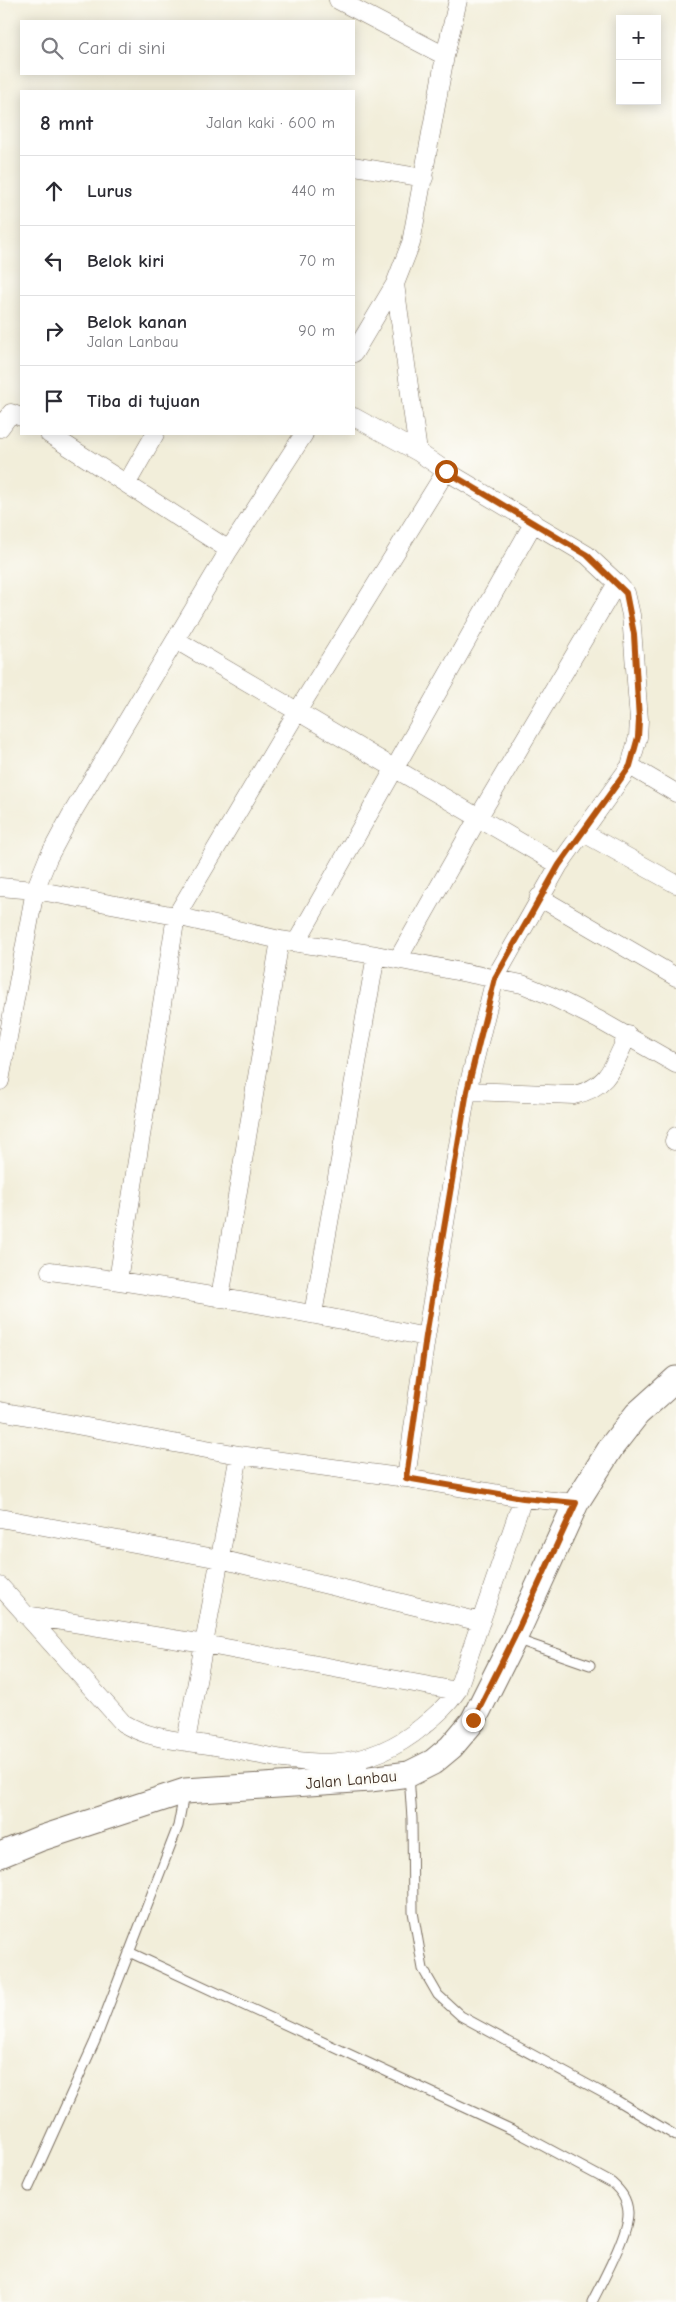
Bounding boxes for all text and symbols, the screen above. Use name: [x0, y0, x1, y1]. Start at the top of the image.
map controls: [616, 15, 661, 105]
button: +: [616, 15, 661, 60]
search box: [20, 20, 355, 75]
icon: search: [38, 34, 66, 62]
text: Cari di sini: [78, 37, 165, 59]
button: −: [616, 60, 661, 105]
text: 8 mnt: [40, 111, 93, 135]
text: Jalan kaki · 600 m: [206, 114, 335, 132]
icon: ahead: [40, 177, 68, 205]
text: Lurus: [87, 180, 132, 202]
text: 440 m: [291, 182, 335, 200]
icon: left: [40, 247, 68, 275]
text: Belok kiri: [87, 250, 164, 272]
text: 70 m: [299, 252, 335, 270]
text: Belok kanan: [87, 311, 187, 333]
icon: right: [40, 317, 68, 345]
text: 90 m: [298, 322, 335, 340]
text: Jalan Lanbau: [87, 333, 178, 351]
icon: arrive: [40, 387, 68, 415]
text: Tiba di tujuan: [87, 390, 200, 412]
route start: [435, 460, 458, 483]
route end: [462, 1709, 485, 1732]
street label: Jalan Lanbau: [305, 1767, 397, 1793]

